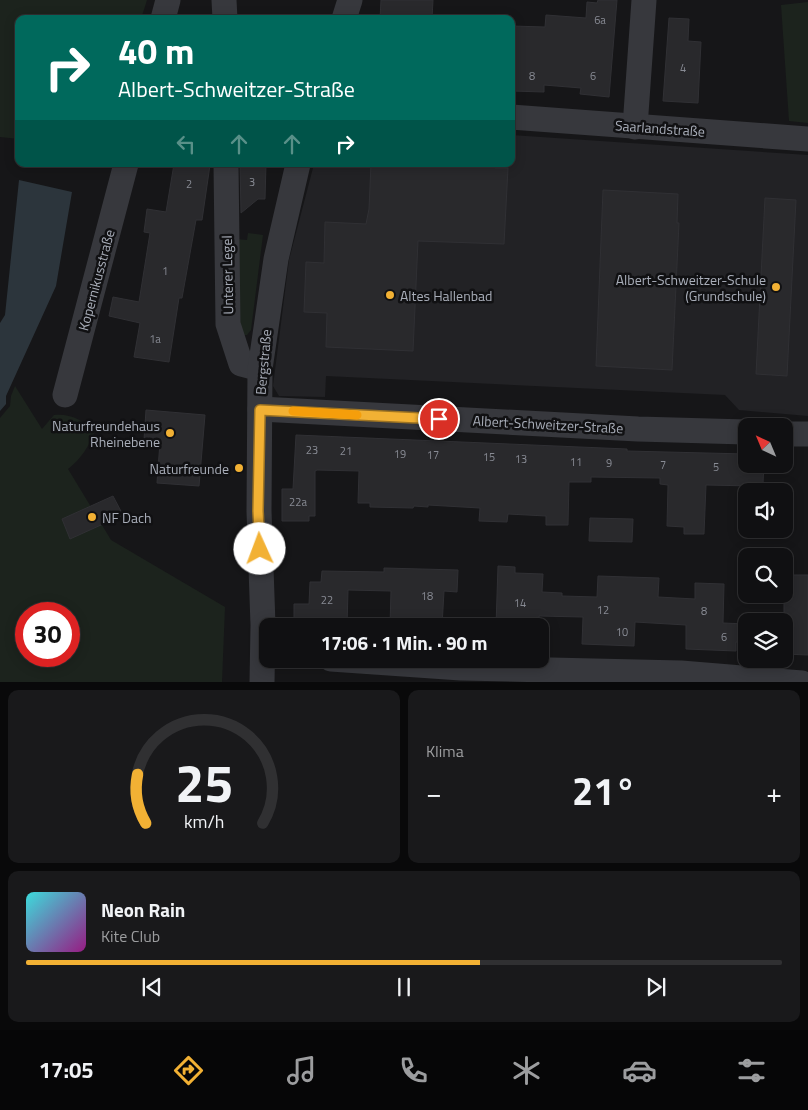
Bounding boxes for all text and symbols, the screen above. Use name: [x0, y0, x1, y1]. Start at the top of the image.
house number: 6a: [594, 12, 606, 28]
text: 40 m: [118, 24, 194, 78]
icon: right: [35, 35, 100, 100]
house number: 4: [680, 60, 686, 76]
house number: 8: [529, 68, 535, 84]
house number: 6: [590, 68, 596, 84]
text: Albert-Schweitzer-Straße: [118, 72, 355, 106]
street label: Saarlandstraße: [614, 114, 706, 142]
icon: left: [172, 130, 200, 158]
icon: ahead: [225, 130, 253, 158]
icon: ahead: [278, 130, 306, 158]
icon: right: [331, 130, 359, 158]
house number: 3: [249, 174, 255, 190]
house number: 2: [186, 176, 192, 192]
street label: Kopernikusstraße: [72, 227, 120, 333]
street label: Unterer Legel: [216, 235, 238, 315]
house number: 1: [162, 263, 168, 279]
place label: Albert-Schweitzer-Schule (Grundschule): [616, 269, 766, 306]
marker: Albert-Schweitzer-Schule (Grundschule): [770, 281, 782, 293]
place label: Altes Hallenbad: [400, 285, 492, 306]
marker: Altes Hallenbad: [384, 289, 396, 301]
street label: Bergstraße: [250, 328, 276, 396]
house number: 1a: [149, 331, 161, 347]
pin: [418, 398, 460, 440]
icon: arrive: [425, 405, 453, 433]
street label: Albert-Schweitzer-Straße: [472, 410, 624, 438]
place label: Naturfreundehaus Rheinebene: [52, 415, 160, 452]
north arrow: [738, 418, 792, 472]
map controls: [738, 418, 793, 668]
marker: Naturfreundehaus Rheinebene: [164, 427, 176, 439]
house number: 23: [306, 442, 318, 458]
house number: 21: [340, 443, 352, 459]
house number: 19: [394, 446, 406, 462]
house number: 17: [427, 447, 439, 463]
house number: 15: [483, 449, 495, 465]
house number: 13: [515, 451, 527, 467]
house number: 11: [570, 454, 582, 470]
house number: 9: [606, 455, 612, 471]
house number: 7: [660, 457, 666, 473]
place label: Naturfreunde: [149, 458, 229, 479]
house number: 5: [713, 459, 719, 475]
marker: Naturfreunde: [233, 462, 245, 474]
button: sound: [738, 483, 793, 538]
house number: 22a: [289, 494, 307, 510]
place label: NF Dach: [102, 507, 152, 528]
marker: NF Dach: [86, 511, 98, 523]
position arrow: [233, 522, 285, 574]
button: search: [738, 548, 793, 603]
house number: 18: [421, 588, 433, 604]
house number: 22: [321, 592, 333, 608]
house number: 14: [514, 595, 526, 611]
speed limit sign: 30: [15, 602, 80, 667]
house number: 12: [597, 602, 609, 618]
house number: 8: [701, 603, 707, 619]
button: layers: [738, 613, 793, 668]
house number: 10: [616, 624, 628, 640]
text: 17:06 · 1 Min. · 90 m: [321, 628, 487, 657]
house number: 6: [721, 629, 727, 645]
text: Klima: [426, 739, 464, 763]
text: 25: [175, 743, 233, 822]
text: 21°: [572, 762, 636, 820]
text: −: [426, 771, 442, 814]
text: +: [766, 771, 782, 814]
text: km/h: [184, 808, 224, 835]
text: Neon Rain: [101, 895, 185, 924]
text: Kite Club: [101, 924, 160, 948]
icon: previous: [138, 973, 166, 1001]
icon: pause: [390, 973, 418, 1001]
icon: next: [642, 973, 670, 1001]
text: 17:05: [39, 1053, 94, 1087]
icon: directions: [171, 1053, 206, 1088]
icon: music: [284, 1053, 319, 1088]
icon: phone: [396, 1053, 431, 1088]
icon: climate: [509, 1053, 544, 1088]
icon: car: [622, 1053, 657, 1088]
icon: filters: [734, 1053, 769, 1088]

